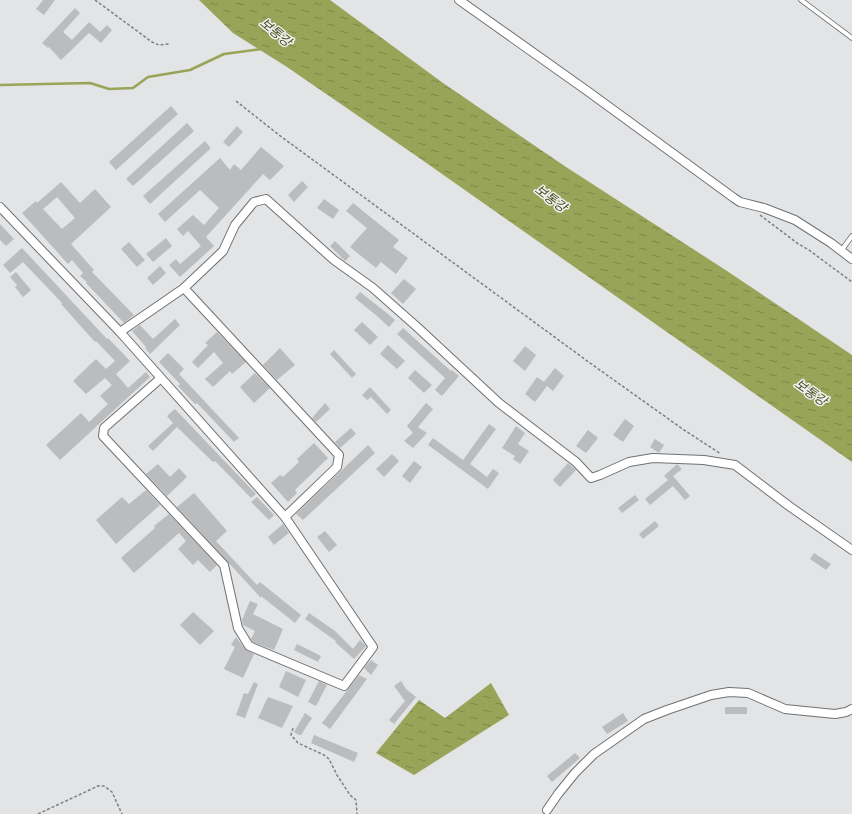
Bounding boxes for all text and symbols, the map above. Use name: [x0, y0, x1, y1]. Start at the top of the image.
water label: 보통강: [257, 14, 297, 51]
water label: 보통강: [532, 181, 572, 216]
water label: 보통강: [792, 375, 832, 410]

